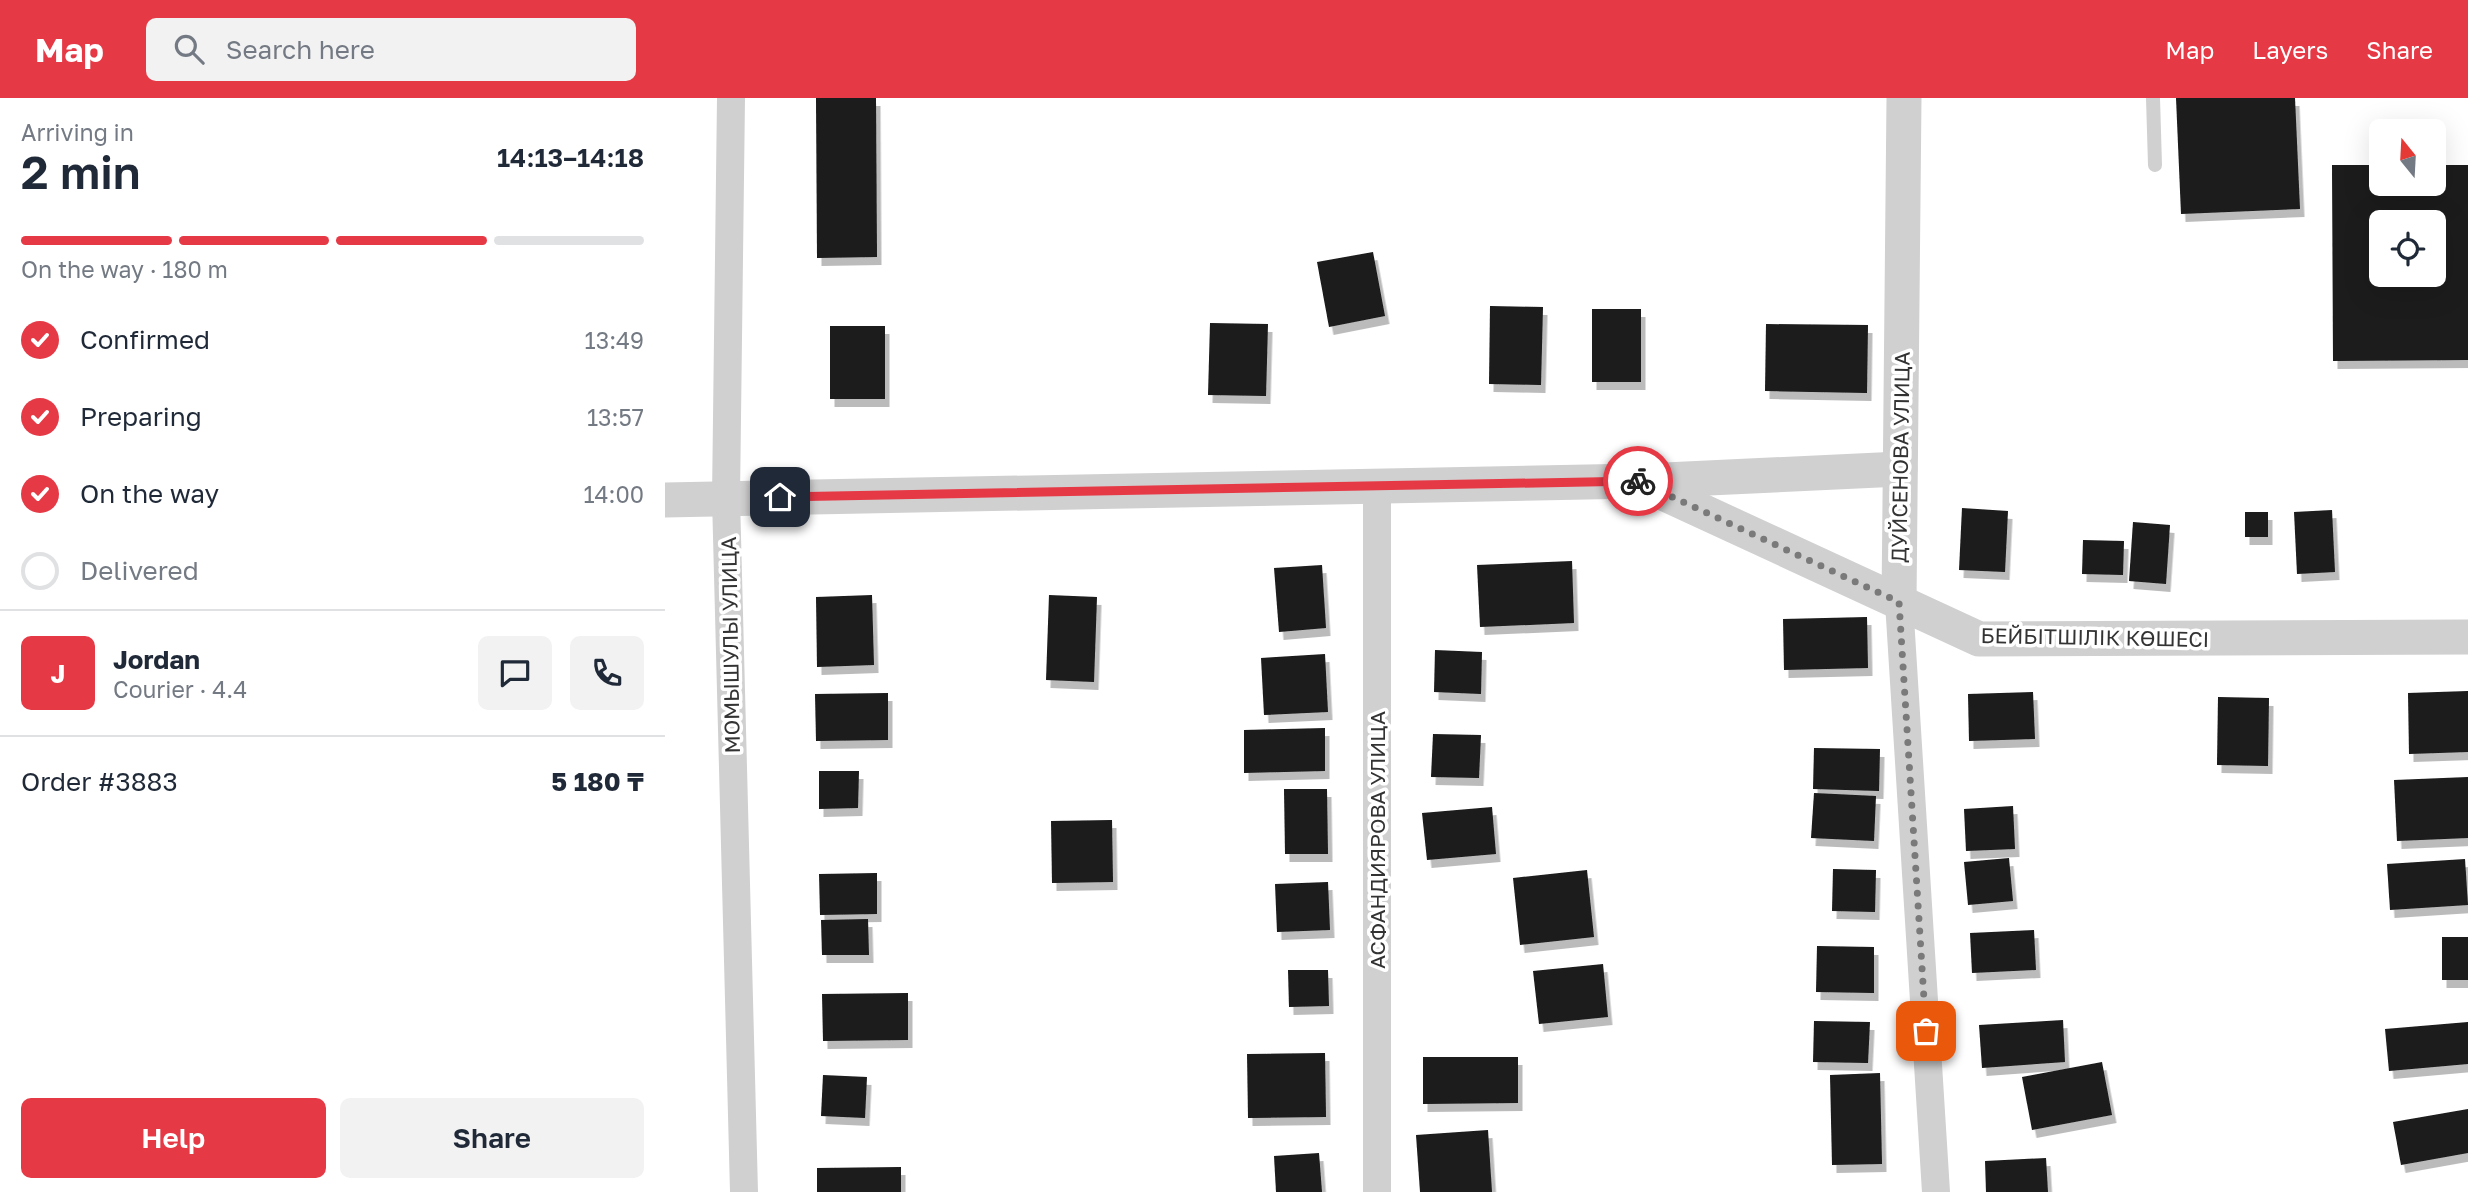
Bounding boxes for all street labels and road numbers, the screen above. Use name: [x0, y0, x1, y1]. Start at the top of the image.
street label: ДУЙСЕНОВА УЛИЦА: [1885, 351, 1915, 563]
street label: МОМЫШУЛЫ УЛИЦА: [715, 536, 745, 754]
street label: БЕЙБІТШІЛІК КӨШЕСІ: [1980, 622, 2210, 652]
street label: АСФАНДИЯРОВА УЛИЦА: [1364, 711, 1390, 969]

